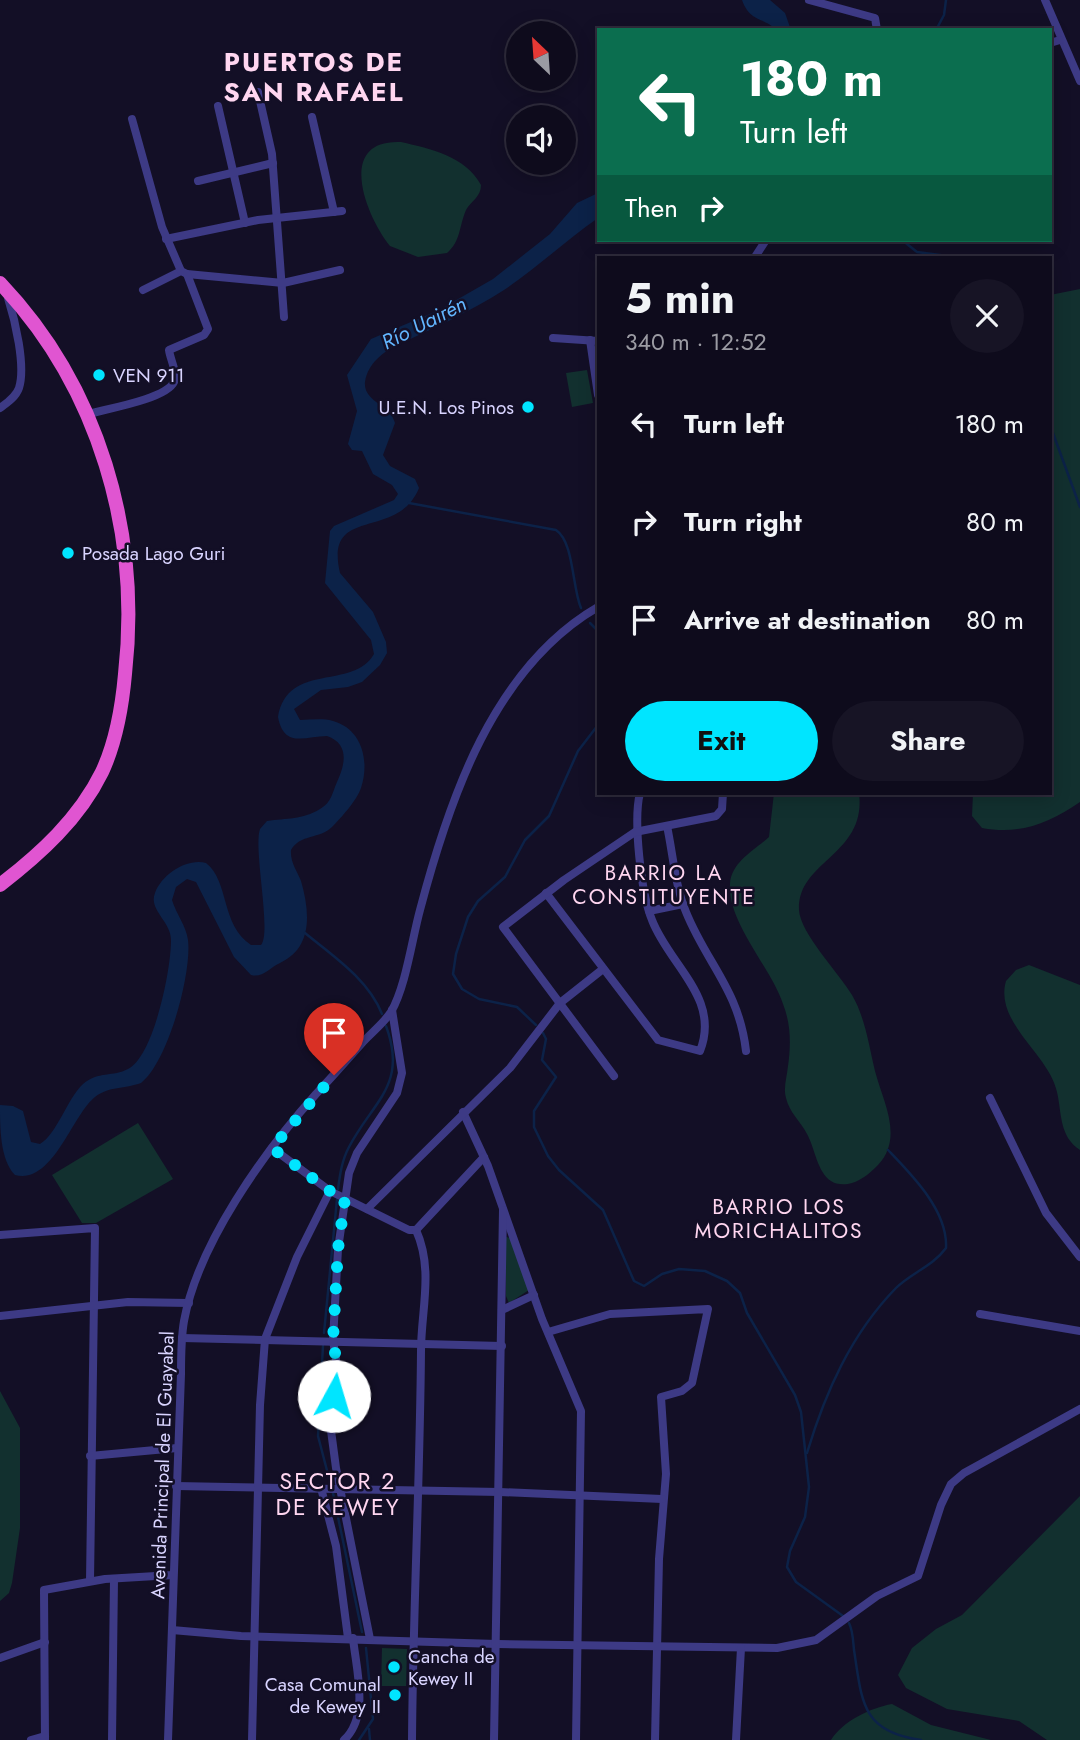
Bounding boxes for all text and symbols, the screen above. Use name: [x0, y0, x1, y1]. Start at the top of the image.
north arrow: [506, 21, 576, 91]
map controls: [506, 21, 576, 175]
district label: PUERTOS DE SAN RAFAEL: [224, 43, 404, 111]
text: 180 m: [740, 44, 883, 114]
icon: left: [625, 56, 716, 147]
button: sound: [506, 105, 576, 175]
text: Turn left: [740, 109, 847, 155]
text: Then: [625, 189, 678, 227]
icon: right: [692, 189, 730, 227]
text: 5 min: [625, 268, 735, 329]
button: close: [950, 279, 1024, 353]
water label: Río Uairén: [376, 289, 472, 357]
text: 340 m · 12:52: [625, 325, 767, 359]
place label: VEN 911: [113, 362, 184, 389]
marker: VEN 911: [91, 367, 107, 383]
place label: U.E.N. Los Pinos: [378, 394, 514, 421]
marker: U.E.N. Los Pinos: [520, 399, 536, 415]
icon: left: [625, 405, 663, 443]
text: Turn left: [684, 405, 784, 443]
text: 180 m: [954, 405, 1024, 443]
icon: right: [625, 503, 663, 541]
text: Turn right: [684, 503, 802, 541]
text: 80 m: [966, 503, 1024, 541]
place label: Posada Lago Guri: [82, 540, 225, 567]
marker: Posada Lago Guri: [60, 545, 76, 561]
icon: arrive: [625, 601, 663, 639]
text: Arrive at destination: [684, 601, 931, 639]
text: 80 m: [966, 601, 1024, 639]
button: Exit: [625, 701, 818, 781]
button: Share: [832, 701, 1024, 781]
district label: BARRIO LA CONSTITUYENTE: [572, 858, 756, 912]
pin: [304, 1003, 364, 1075]
icon: arrive: [315, 1014, 353, 1052]
district label: BARRIO LOS MORICHALITOS: [694, 1192, 864, 1246]
street label: Avenida Principal de El Guayabal: [144, 1331, 181, 1599]
position arrow: [297, 1359, 371, 1433]
district label: SECTOR 2 DE KEWEY: [275, 1464, 401, 1524]
place label: Cancha de Kewey II: [408, 1643, 495, 1692]
marker: Cancha de Kewey II: [386, 1659, 402, 1675]
place label: Casa Comunal de Kewey II: [265, 1671, 381, 1720]
marker: Casa Comunal de Kewey II: [387, 1687, 403, 1703]

